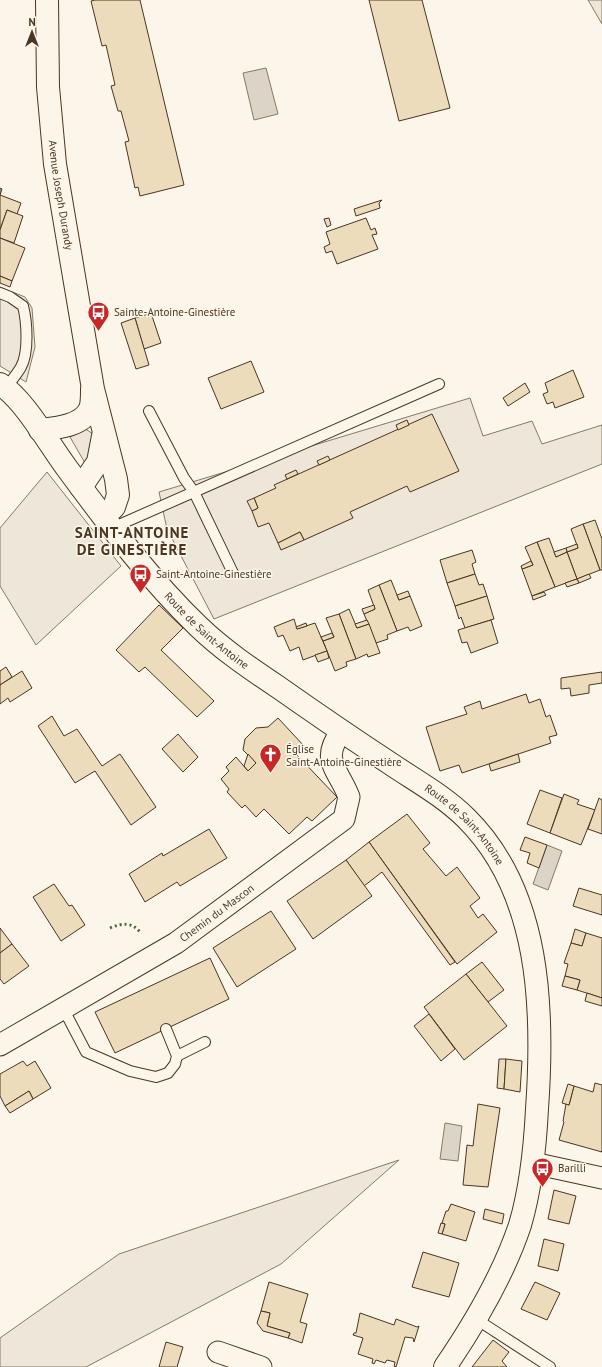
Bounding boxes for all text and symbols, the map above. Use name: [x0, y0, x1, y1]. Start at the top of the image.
north arrow: [12, 12, 52, 52]
text: N: [28, 15, 36, 29]
street label: Avenue Joseph Durandy: [46, 140, 77, 252]
bus stop icon: Sainte-Antoine-Ginestière: [85, 299, 111, 332]
place label: Sainte-Antoine-Ginestière: [114, 305, 236, 319]
district label: SAINT-ANTOINE DE GINESTIÈRE: [75, 523, 189, 559]
bus stop icon: Saint-Antoine-Ginestière: [128, 561, 154, 594]
place label: Saint-Antoine-Ginestière: [156, 567, 272, 581]
street label: Route de Saint-Antoine: [162, 589, 252, 672]
church icon: Église Saint-Antoine-Ginestière: [258, 742, 284, 775]
place label: Église Saint-Antoine-Ginestière: [286, 742, 402, 769]
street label: Route de Saint-Antoine: [422, 781, 507, 868]
street label: Chemin du Mascon: [177, 881, 257, 945]
bus stop icon: Barilli: [530, 1155, 556, 1188]
place label: Barilli: [558, 1161, 586, 1175]

